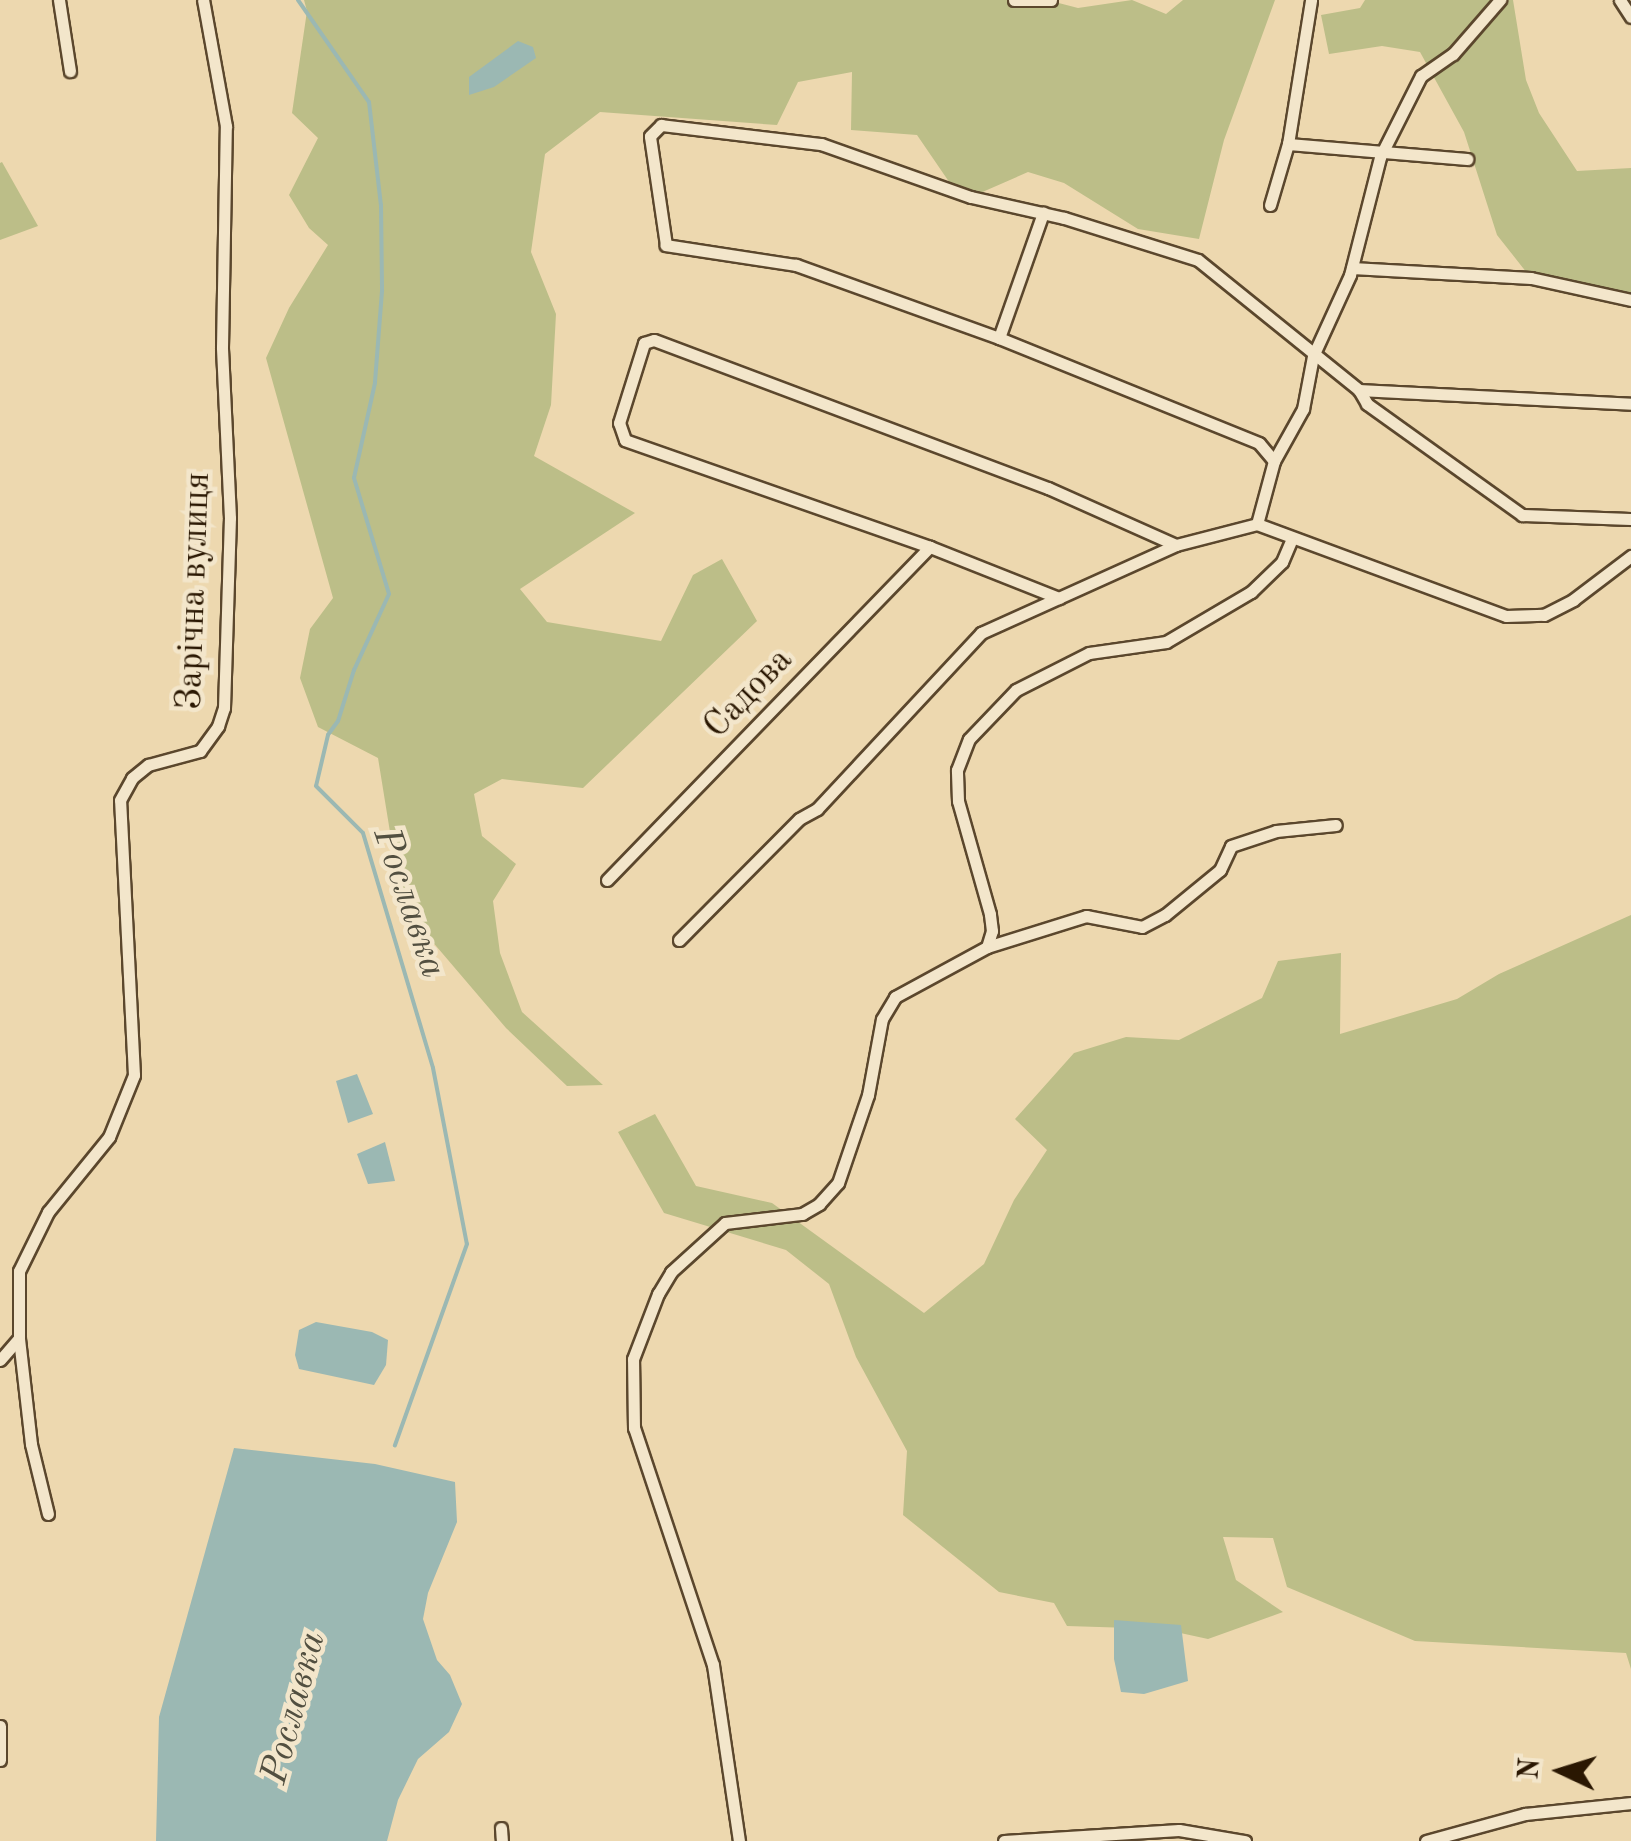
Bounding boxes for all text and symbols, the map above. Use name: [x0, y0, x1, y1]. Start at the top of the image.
street label: Зарічна вулиця: [170, 471, 220, 711]
street label: Садова: [696, 640, 802, 748]
water label: Рославка: [361, 822, 455, 984]
water label: Рославка: [253, 1627, 337, 1789]
north arrow: [1511, 1721, 1611, 1821]
text: N: [1516, 1757, 1546, 1781]

